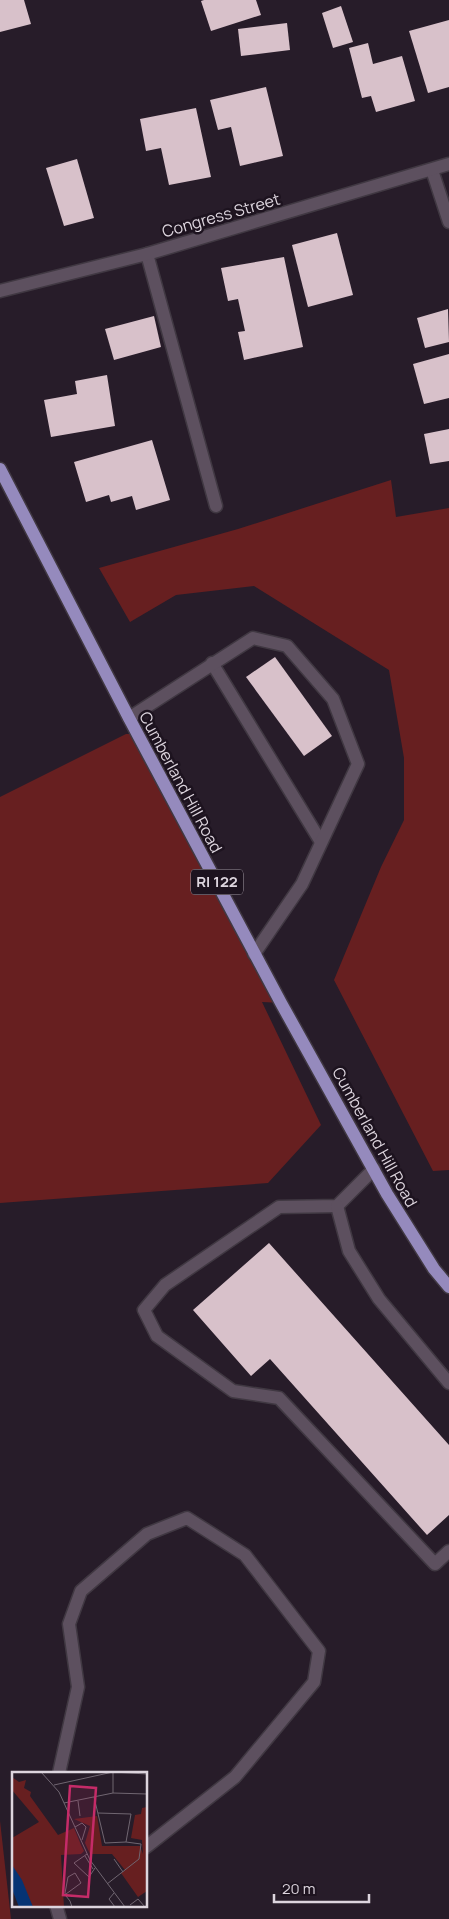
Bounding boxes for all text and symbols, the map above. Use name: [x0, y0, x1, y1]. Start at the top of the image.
street label: Congress Street: [159, 188, 283, 242]
street label: Cumberland Hill Road: [134, 707, 228, 857]
road number: RI 122: [191, 870, 243, 894]
street label: Cumberland Hill Road: [327, 1063, 423, 1211]
inset map: [12, 1772, 148, 1906]
scale bar: [274, 1872, 369, 1904]
text: 20 m: [282, 1878, 315, 1899]

